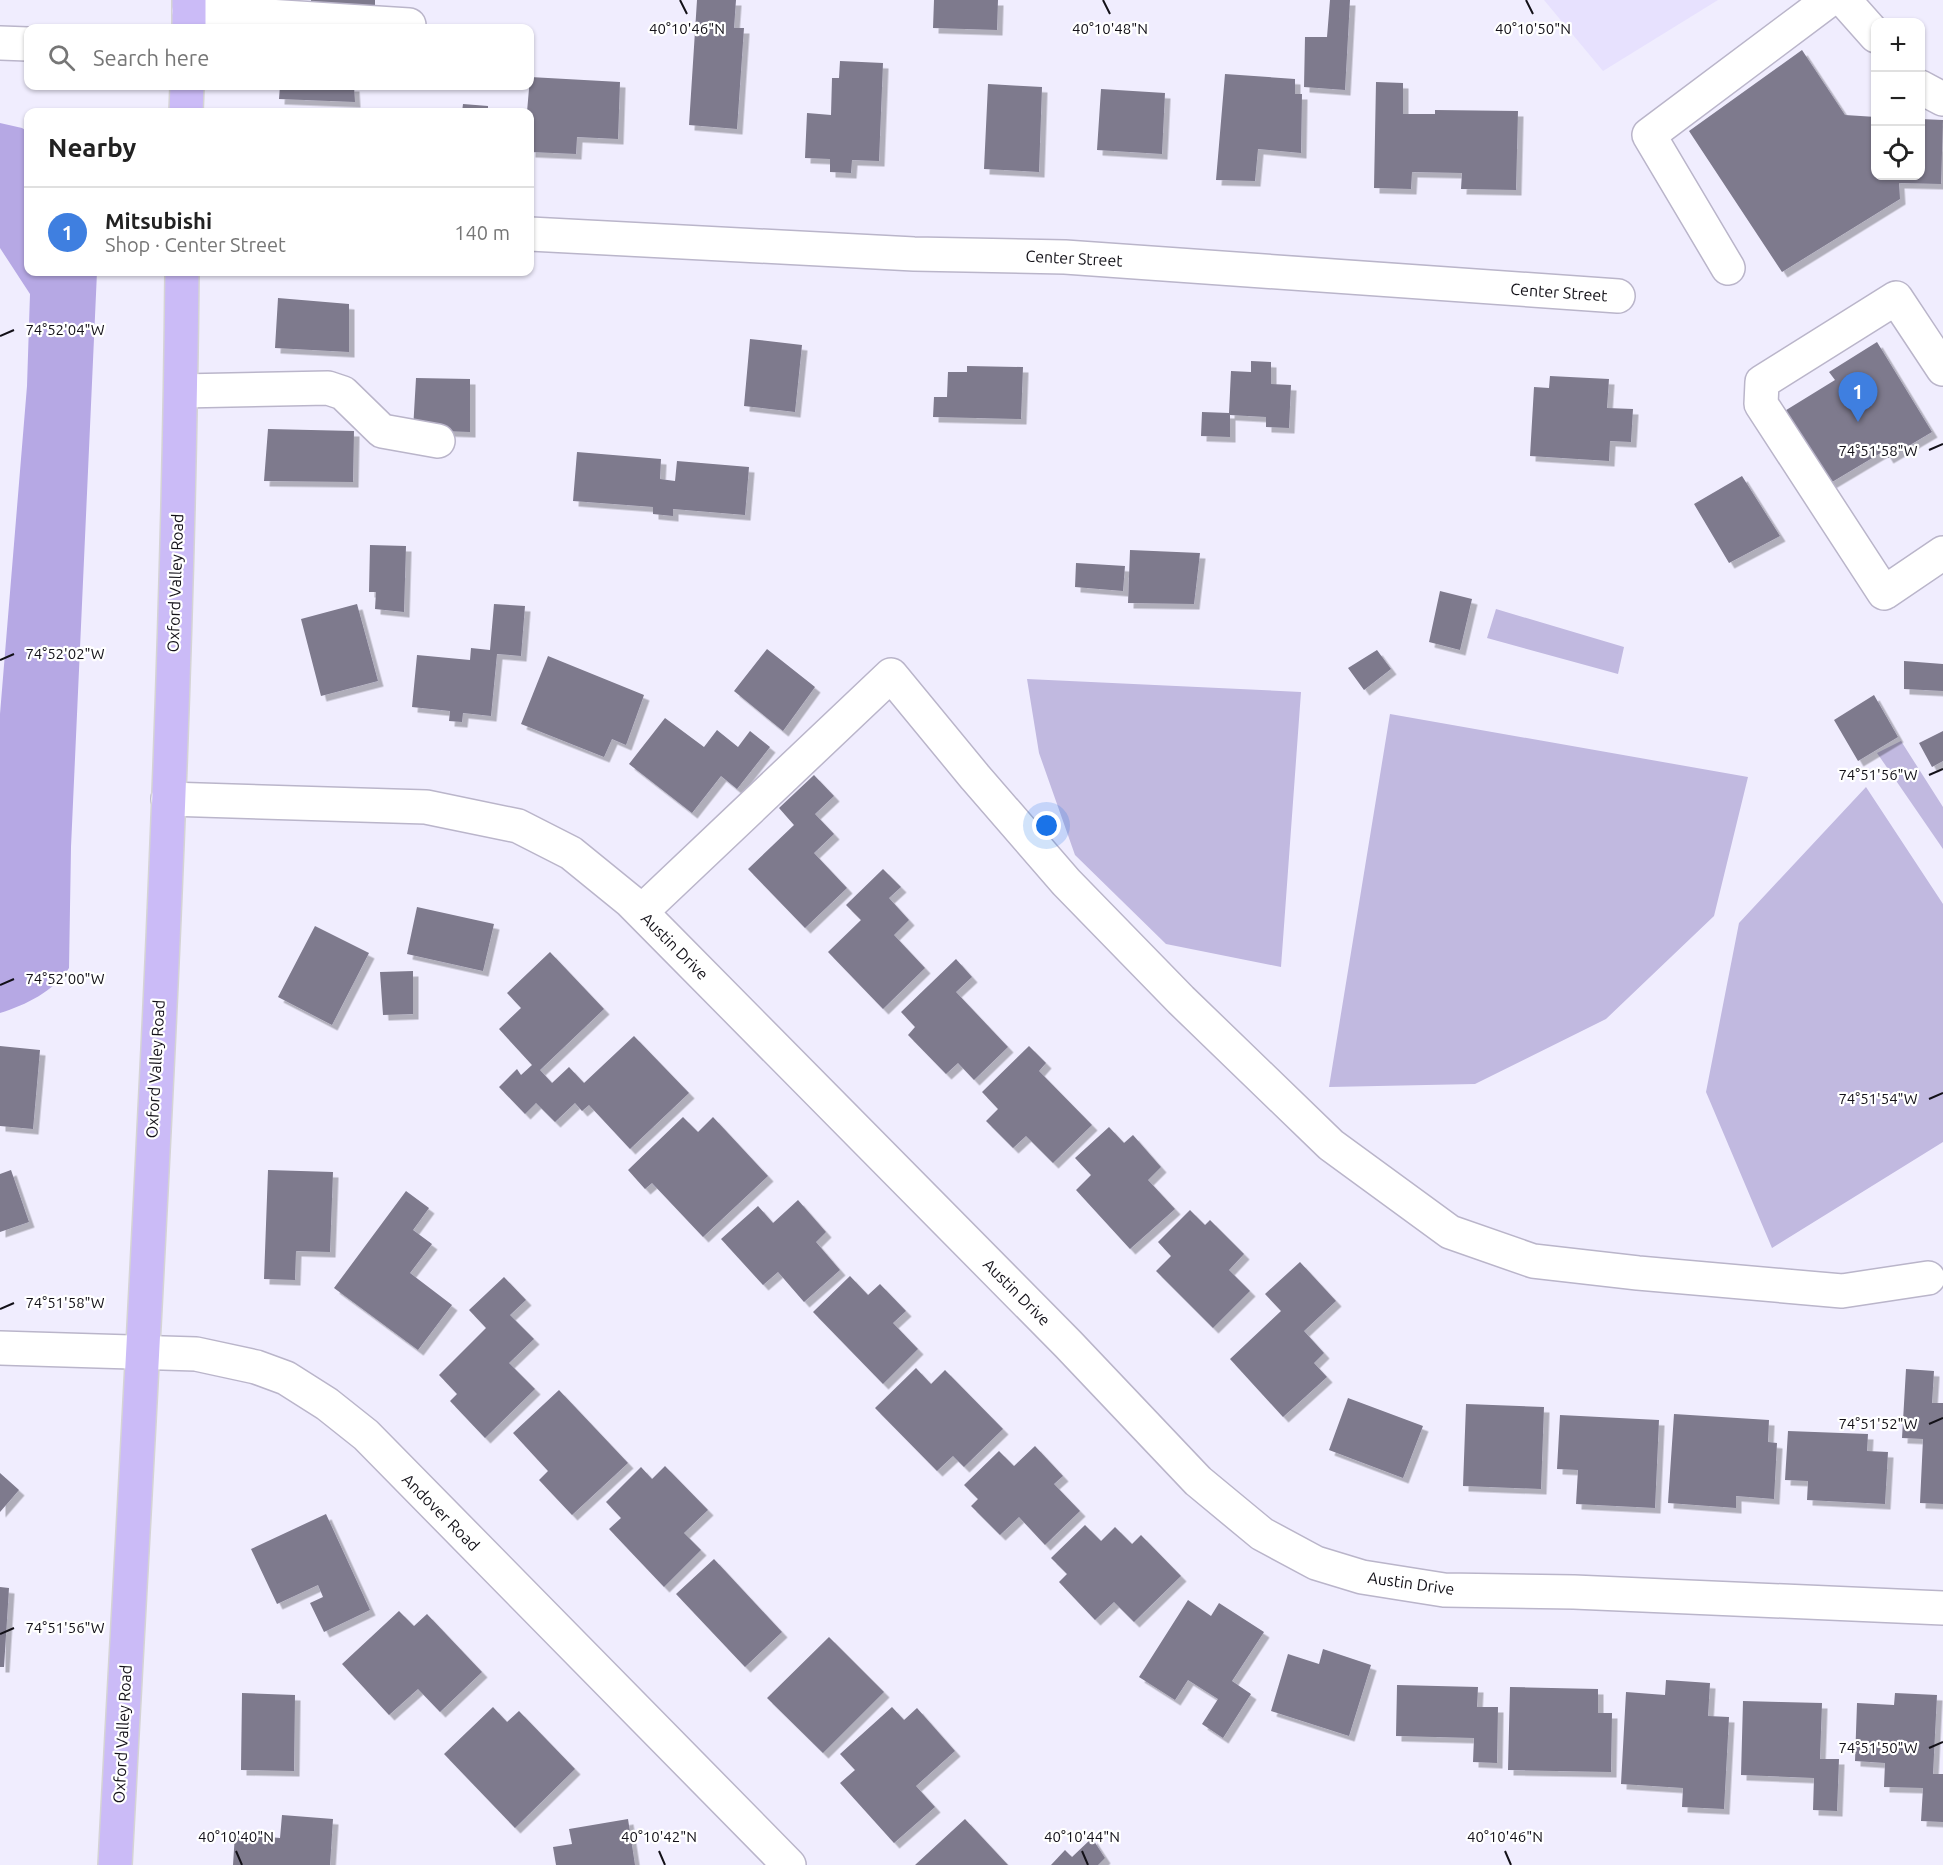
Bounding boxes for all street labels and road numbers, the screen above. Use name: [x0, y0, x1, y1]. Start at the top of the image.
street label: Center Street: [1025, 246, 1124, 270]
street label: Center Street: [1510, 280, 1609, 304]
street label: Oxford Valley Road: [164, 513, 186, 653]
street label: Austin Drive: [638, 909, 712, 983]
street label: Oxford Valley Road: [142, 999, 168, 1139]
street label: Austin Drive: [980, 1255, 1054, 1329]
street label: Andover Road: [399, 1470, 483, 1554]
street label: Austin Drive: [1367, 1568, 1455, 1598]
street label: Oxford Valley Road: [109, 1664, 135, 1804]

